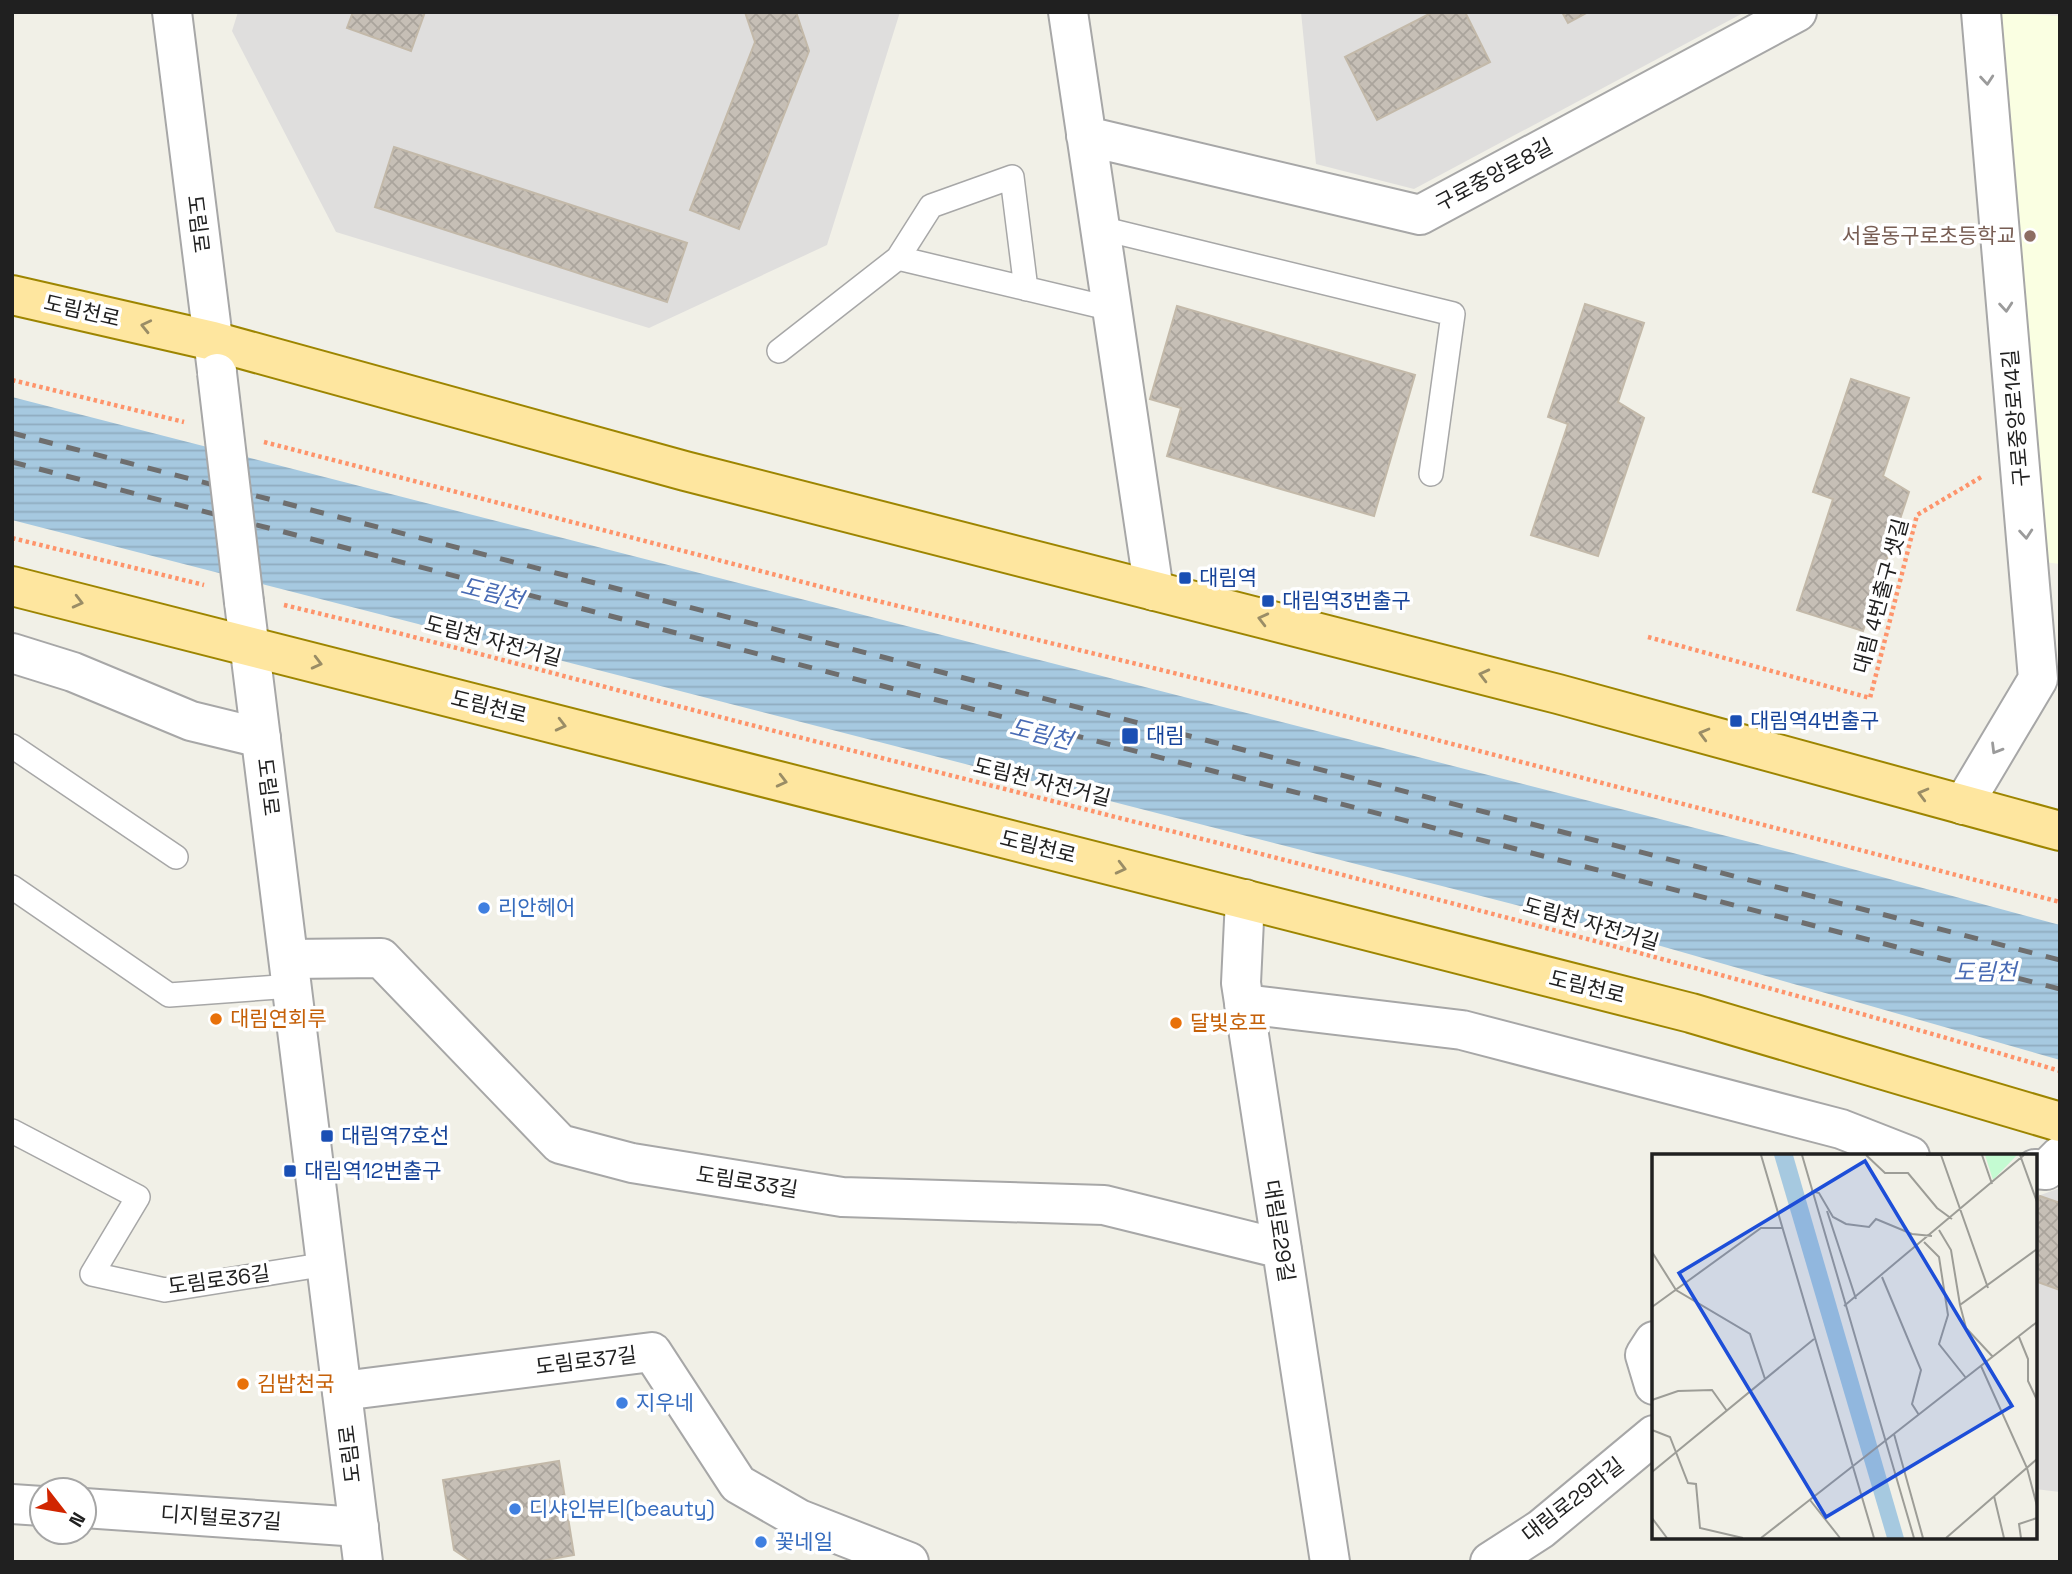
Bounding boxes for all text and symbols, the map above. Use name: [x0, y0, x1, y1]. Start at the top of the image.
one-way arrow: [1979, 75, 1994, 86]
street label: 구로중앙로8길: [1430, 132, 1557, 217]
street label: 도림로: [182, 194, 215, 254]
place label: 서울동구로초등학교: [1842, 222, 2016, 249]
marker: 서울동구로초등학교: [2022, 228, 2038, 244]
street label: 도림천로: [41, 289, 123, 332]
one-way arrow: [1998, 302, 2013, 313]
one-way arrow: [140, 319, 152, 334]
street label: 구로중앙로14길: [1996, 348, 2035, 488]
street label: 대림 4번출구 샛길: [1847, 516, 1914, 676]
one-way arrow: [2018, 528, 2033, 539]
place label: 대림역: [1199, 564, 1257, 591]
marker: 대림역: [1177, 570, 1193, 586]
water label: 도림천: [458, 571, 529, 616]
place label: 대림역3번출구: [1282, 587, 1411, 614]
marker: 대림역3번출구: [1260, 593, 1276, 609]
one-way arrow: [72, 594, 84, 608]
street label: 도림천 자전거길: [422, 609, 565, 672]
one-way arrow: [1257, 613, 1269, 627]
one-way arrow: [311, 655, 323, 669]
one-way arrow: [1478, 669, 1490, 683]
street label: 도림천로: [448, 684, 530, 729]
place label: 대림역4번출구: [1750, 707, 1879, 734]
water label: 도림천: [1007, 712, 1078, 757]
marker: 대림역4번출구: [1728, 713, 1744, 729]
one-way arrow: [555, 717, 567, 731]
place label: 대림: [1146, 722, 1185, 749]
marker: 대림: [1120, 726, 1140, 746]
one-way arrow: [1698, 728, 1710, 742]
one-way arrow: [1991, 742, 2004, 754]
street label: 도림천 자전거길: [971, 751, 1114, 812]
street label: 도림로: [252, 757, 285, 817]
one-way arrow: [775, 773, 787, 787]
one-way arrow: [1917, 788, 1929, 802]
street label: 도림천로: [997, 824, 1079, 869]
one-way arrow: [1115, 860, 1127, 874]
street label: 도림천 자전거길: [1520, 891, 1662, 956]
place label: 리안헤어: [498, 894, 575, 921]
marker: 리안헤어: [476, 900, 492, 916]
water label: 도림천: [1953, 957, 2020, 987]
street label: 도림천로: [1546, 964, 1628, 1009]
place label: 대림연회루: [230, 1005, 327, 1032]
place label: 달빛호프: [1190, 1009, 1267, 1036]
marker: 대림연회루: [208, 1011, 224, 1027]
marker: 달빛호프: [1168, 1015, 1184, 1031]
place label: 대림역7호선: [341, 1122, 449, 1149]
marker: 대림역7호선: [319, 1128, 335, 1144]
inset map: [1652, 1154, 2037, 1539]
place label: 대림역12번출구: [304, 1157, 441, 1184]
street label: 도림로33길: [694, 1160, 800, 1203]
marker: 대림역12번출구: [282, 1163, 298, 1179]
street label: 대림로29길: [1258, 1178, 1301, 1284]
street label: 도림로36길: [166, 1259, 272, 1300]
street label: 도림로37길: [534, 1341, 638, 1380]
place label: 김밥천국: [257, 1370, 334, 1397]
marker: 김밥천국: [235, 1376, 251, 1392]
place label: 지우네: [636, 1389, 694, 1416]
marker: 지우네: [614, 1395, 630, 1411]
street label: 도림로: [333, 1424, 366, 1484]
street label: 대림로29라길: [1516, 1451, 1629, 1548]
north arrow: [28, 1476, 98, 1546]
place label: 디샤인뷰티(beauty): [529, 1495, 715, 1522]
street label: 디지털로37길: [160, 1500, 282, 1535]
marker: 디샤인뷰티(beauty): [507, 1501, 523, 1517]
text: N: [63, 1508, 91, 1531]
place label: 꽃네일: [775, 1528, 833, 1555]
marker: 꽃네일: [753, 1534, 769, 1550]

